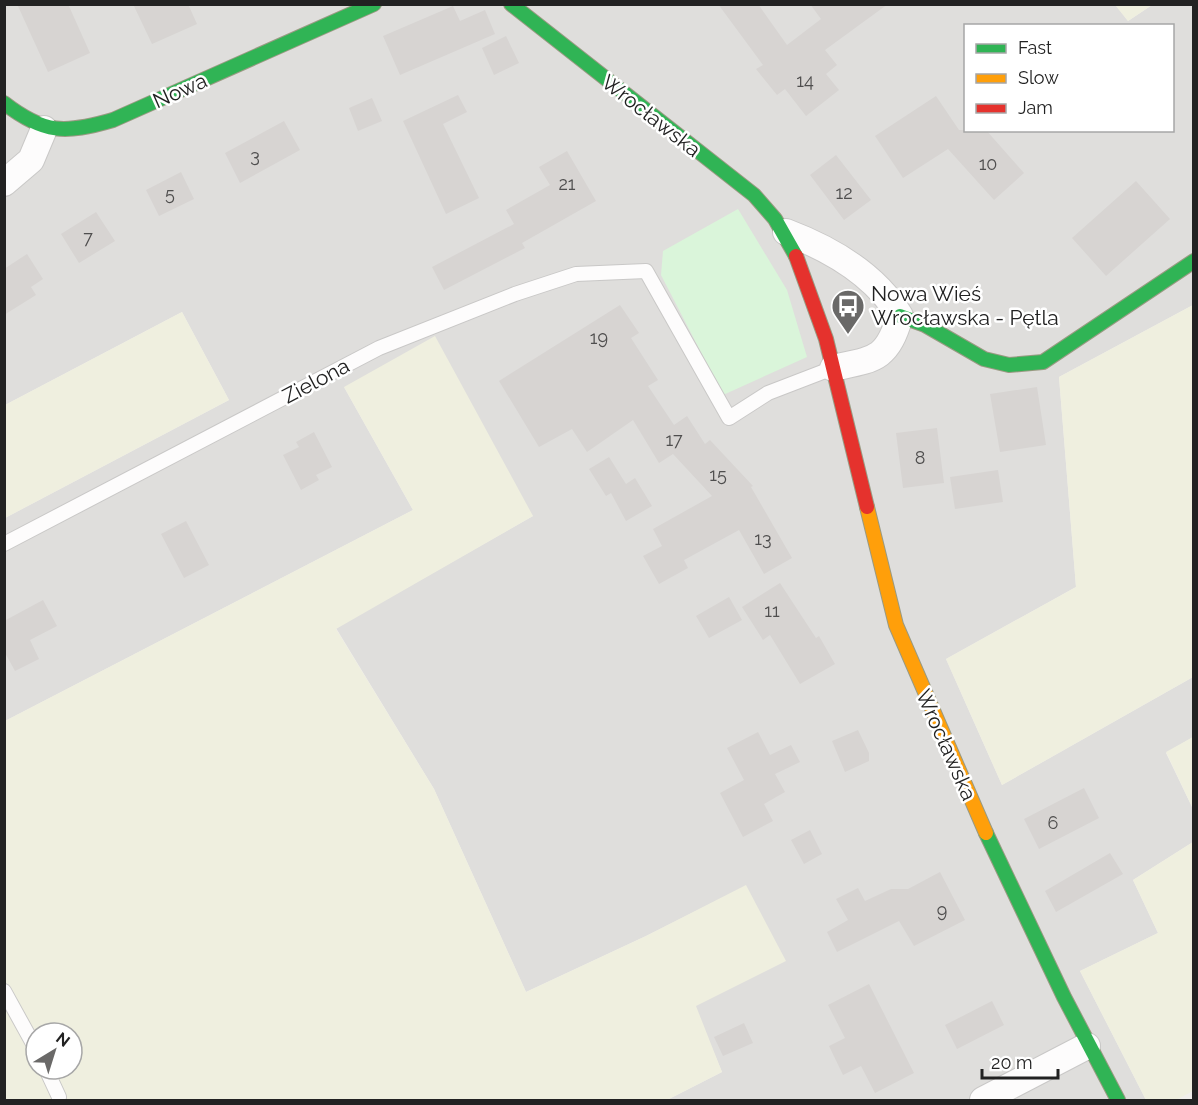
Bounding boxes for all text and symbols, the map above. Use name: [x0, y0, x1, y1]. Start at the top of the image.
legend: [964, 24, 1174, 132]
text: Fast: [1018, 37, 1052, 58]
text: Slow: [1018, 67, 1059, 88]
street label: Nowa: [149, 68, 211, 113]
street label: Wrocławska: [597, 69, 706, 162]
house number: 14: [796, 70, 814, 91]
text: Jam: [1018, 97, 1053, 118]
house number: 3: [250, 145, 260, 166]
house number: 10: [979, 153, 997, 174]
house number: 21: [558, 173, 576, 194]
house number: 12: [835, 182, 853, 203]
house number: 5: [165, 183, 175, 204]
house number: 7: [83, 227, 93, 248]
place label: Nowa Wieś Wrocławska - Pętla: [871, 281, 1059, 330]
bus stop icon: Nowa Wieś Wrocławska - Pętla: [830, 288, 866, 335]
house number: 19: [590, 327, 608, 348]
street label: Zielona: [278, 353, 353, 409]
house number: 17: [665, 429, 683, 450]
house number: 8: [915, 447, 925, 468]
house number: 15: [709, 464, 727, 485]
house number: 13: [754, 528, 772, 549]
house number: 11: [764, 600, 780, 621]
street label: Wrocławska: [911, 685, 982, 804]
house number: 6: [1048, 812, 1059, 833]
house number: 9: [937, 900, 947, 921]
north arrow: [24, 1021, 84, 1081]
text: N: [52, 1028, 74, 1051]
scale bar: [982, 1042, 1058, 1080]
text: 20 m: [991, 1052, 1033, 1073]

